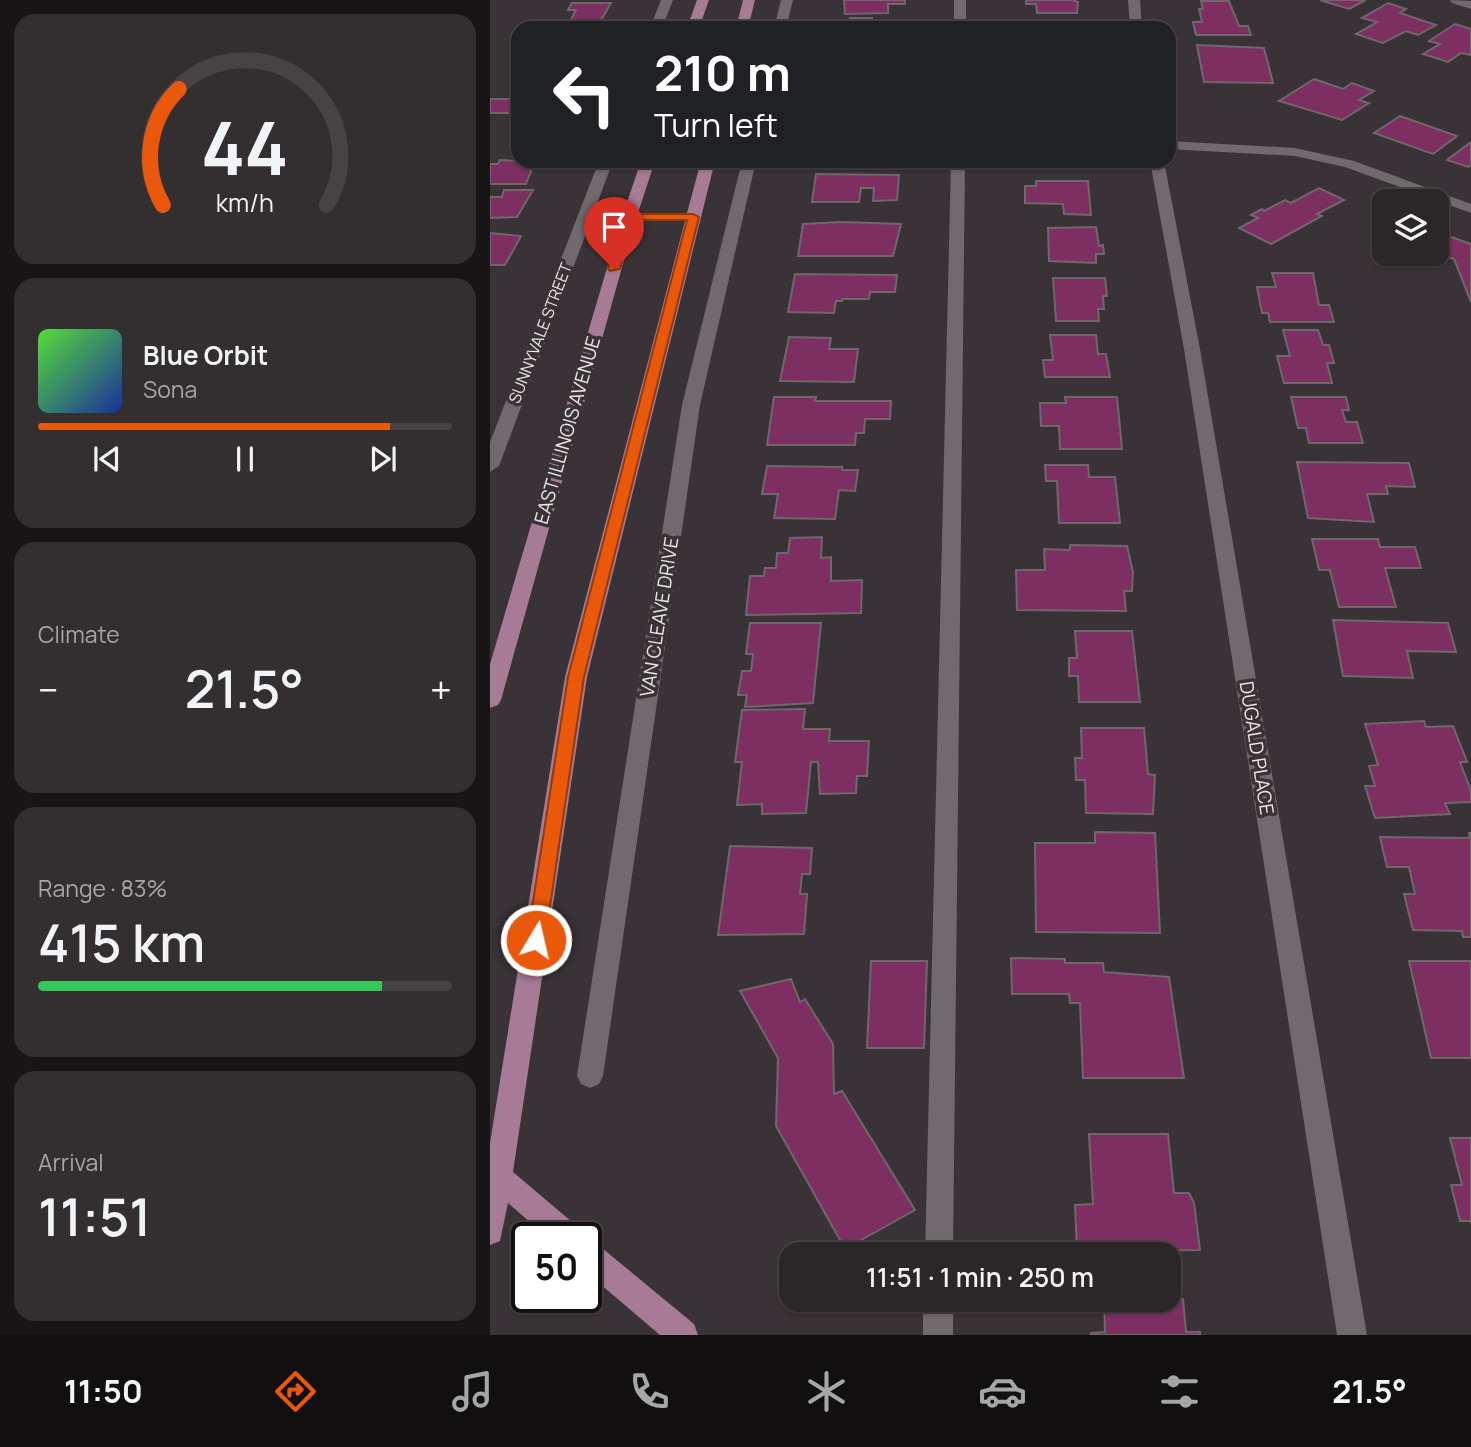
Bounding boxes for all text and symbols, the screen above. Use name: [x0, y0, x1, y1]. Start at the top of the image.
text: 210 m: [654, 39, 791, 106]
icon: left: [539, 49, 630, 140]
text: 44: [201, 97, 289, 197]
text: Turn left: [654, 103, 778, 147]
text: km/h: [216, 185, 274, 220]
map controls: [1372, 189, 1449, 266]
button: layers: [1372, 189, 1449, 266]
pin: [584, 197, 644, 269]
icon: arrive: [595, 208, 633, 246]
street label: SUNNYVALE STREET: [503, 259, 577, 406]
street label: EAST ILLINOIS AVENUE: [528, 333, 606, 527]
text: Blue Orbit: [143, 337, 268, 373]
text: Sona: [143, 373, 197, 405]
icon: previous: [88, 440, 126, 478]
icon: pause: [226, 440, 264, 478]
icon: next: [364, 440, 402, 478]
street label: VAN CLEAVE DRIVE: [634, 535, 684, 699]
text: Climate: [38, 618, 120, 650]
text: 21.5°: [185, 653, 304, 724]
text: −: [38, 663, 59, 715]
text: +: [430, 663, 452, 715]
street label: DUGALD PLACE: [1234, 679, 1280, 817]
text: Range · 83%: [38, 872, 167, 904]
position arrow: [499, 903, 573, 977]
text: 415 km: [38, 907, 205, 978]
text: Arrival: [38, 1146, 104, 1178]
text: 11:51: [38, 1181, 151, 1252]
speed limit sign: 50: [511, 1222, 602, 1313]
text: 11:51 · 1 min · 250 m: [866, 1259, 1094, 1295]
icon: directions: [271, 1367, 320, 1416]
icon: music: [448, 1367, 497, 1416]
icon: phone: [625, 1367, 674, 1416]
icon: climate: [802, 1367, 851, 1416]
icon: car: [978, 1367, 1027, 1416]
icon: filters: [1155, 1367, 1204, 1416]
text: 11:50: [64, 1369, 143, 1413]
text: 21.5°: [1332, 1369, 1407, 1413]

